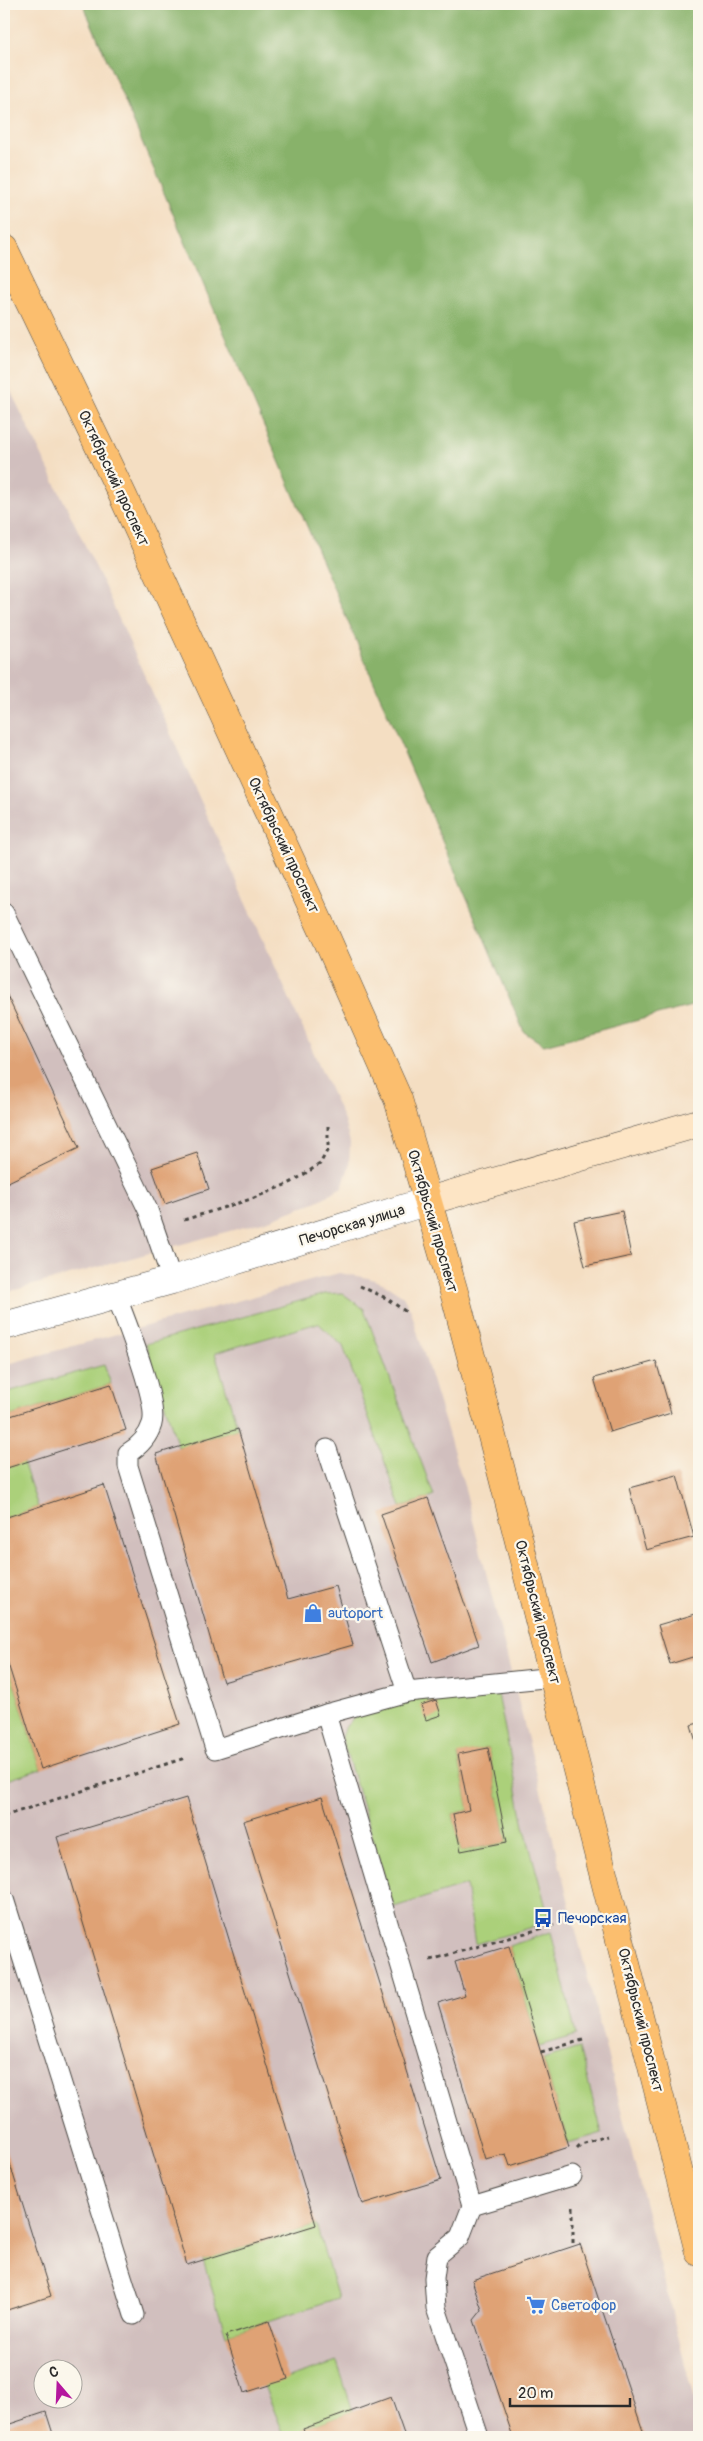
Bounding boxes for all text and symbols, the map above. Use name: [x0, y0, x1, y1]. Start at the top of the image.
street label: Октябрьский проспект: [74, 407, 154, 550]
street label: Октябрьский проспект: [244, 774, 324, 917]
street label: Октябрьский проспект: [403, 1148, 462, 1295]
street label: Печорская улица: [297, 1200, 407, 1251]
street label: Октябрьский проспект: [510, 1538, 565, 1686]
shop icon: autoport: [302, 1602, 324, 1624]
place label: autoport: [328, 1604, 384, 1623]
bus stop icon: Печорская: [532, 1907, 554, 1929]
place label: Печорская: [558, 1909, 627, 1928]
street label: Октябрьский проспект: [613, 1946, 668, 2094]
supermarket icon: Светофор: [525, 2294, 547, 2316]
place label: Светофор: [551, 2296, 616, 2315]
north arrow: [32, 2358, 82, 2408]
text: С: [47, 2363, 61, 2382]
scale bar: [510, 2376, 630, 2408]
text: 20 m: [518, 2384, 553, 2403]

